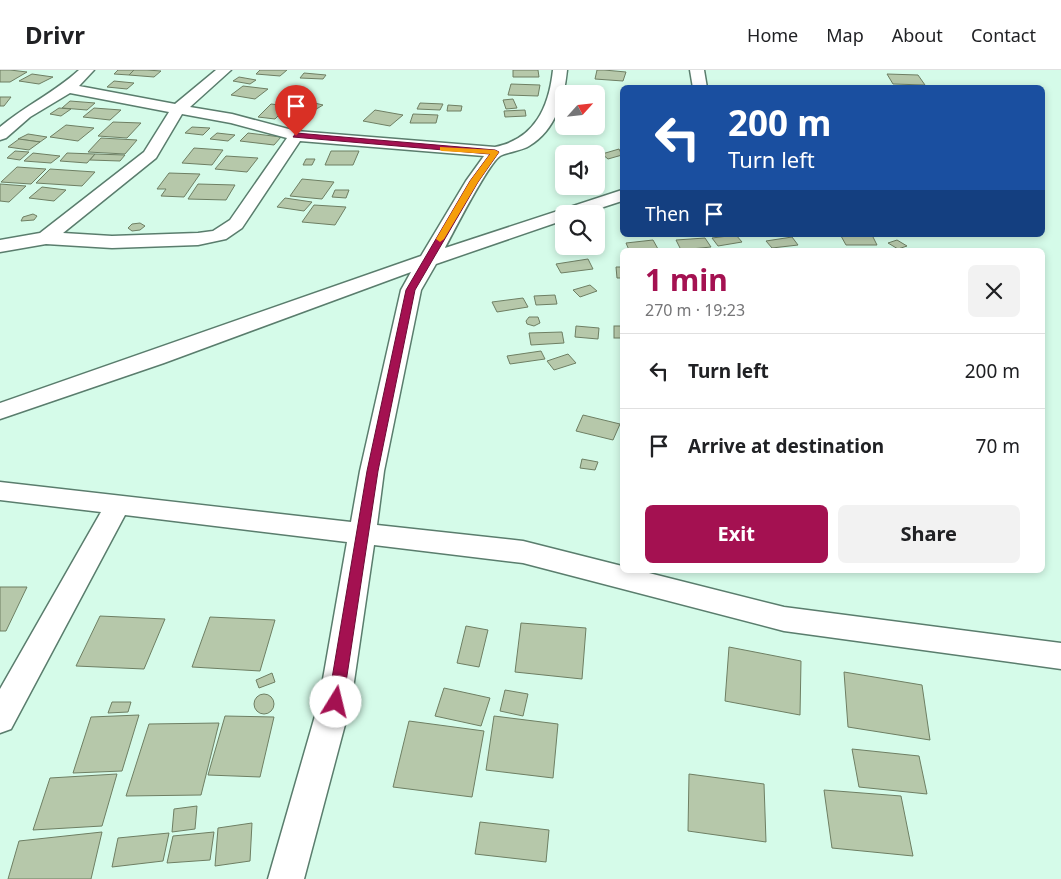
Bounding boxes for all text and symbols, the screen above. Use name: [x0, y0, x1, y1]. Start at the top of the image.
text: Drivr: [25, 18, 85, 51]
text: Home: [747, 23, 798, 47]
text: Map: [826, 23, 864, 47]
text: About: [892, 23, 943, 47]
text: Contact: [971, 23, 1036, 47]
pin: [275, 85, 317, 136]
north arrow: [555, 85, 605, 135]
map controls: [555, 85, 605, 255]
icon: arrive: [282, 92, 310, 120]
text: 200 m: [728, 99, 831, 146]
icon: left: [645, 105, 710, 170]
text: Turn left: [728, 144, 815, 174]
button: sound: [555, 145, 605, 195]
icon: arrive: [700, 200, 728, 228]
text: Then: [645, 201, 690, 227]
button: search: [555, 205, 605, 255]
text: 1 min: [645, 259, 728, 300]
button: close: [968, 265, 1020, 317]
text: 270 m · 19:23: [645, 299, 745, 321]
icon: left: [645, 357, 673, 385]
text: Turn left: [688, 358, 769, 384]
text: 200 m: [965, 358, 1020, 384]
icon: arrive: [645, 432, 673, 460]
text: Arrive at destination: [688, 433, 884, 459]
text: 70 m: [976, 433, 1020, 459]
button: Exit: [645, 505, 828, 563]
button: Share: [838, 505, 1020, 563]
position arrow: [309, 675, 361, 727]

